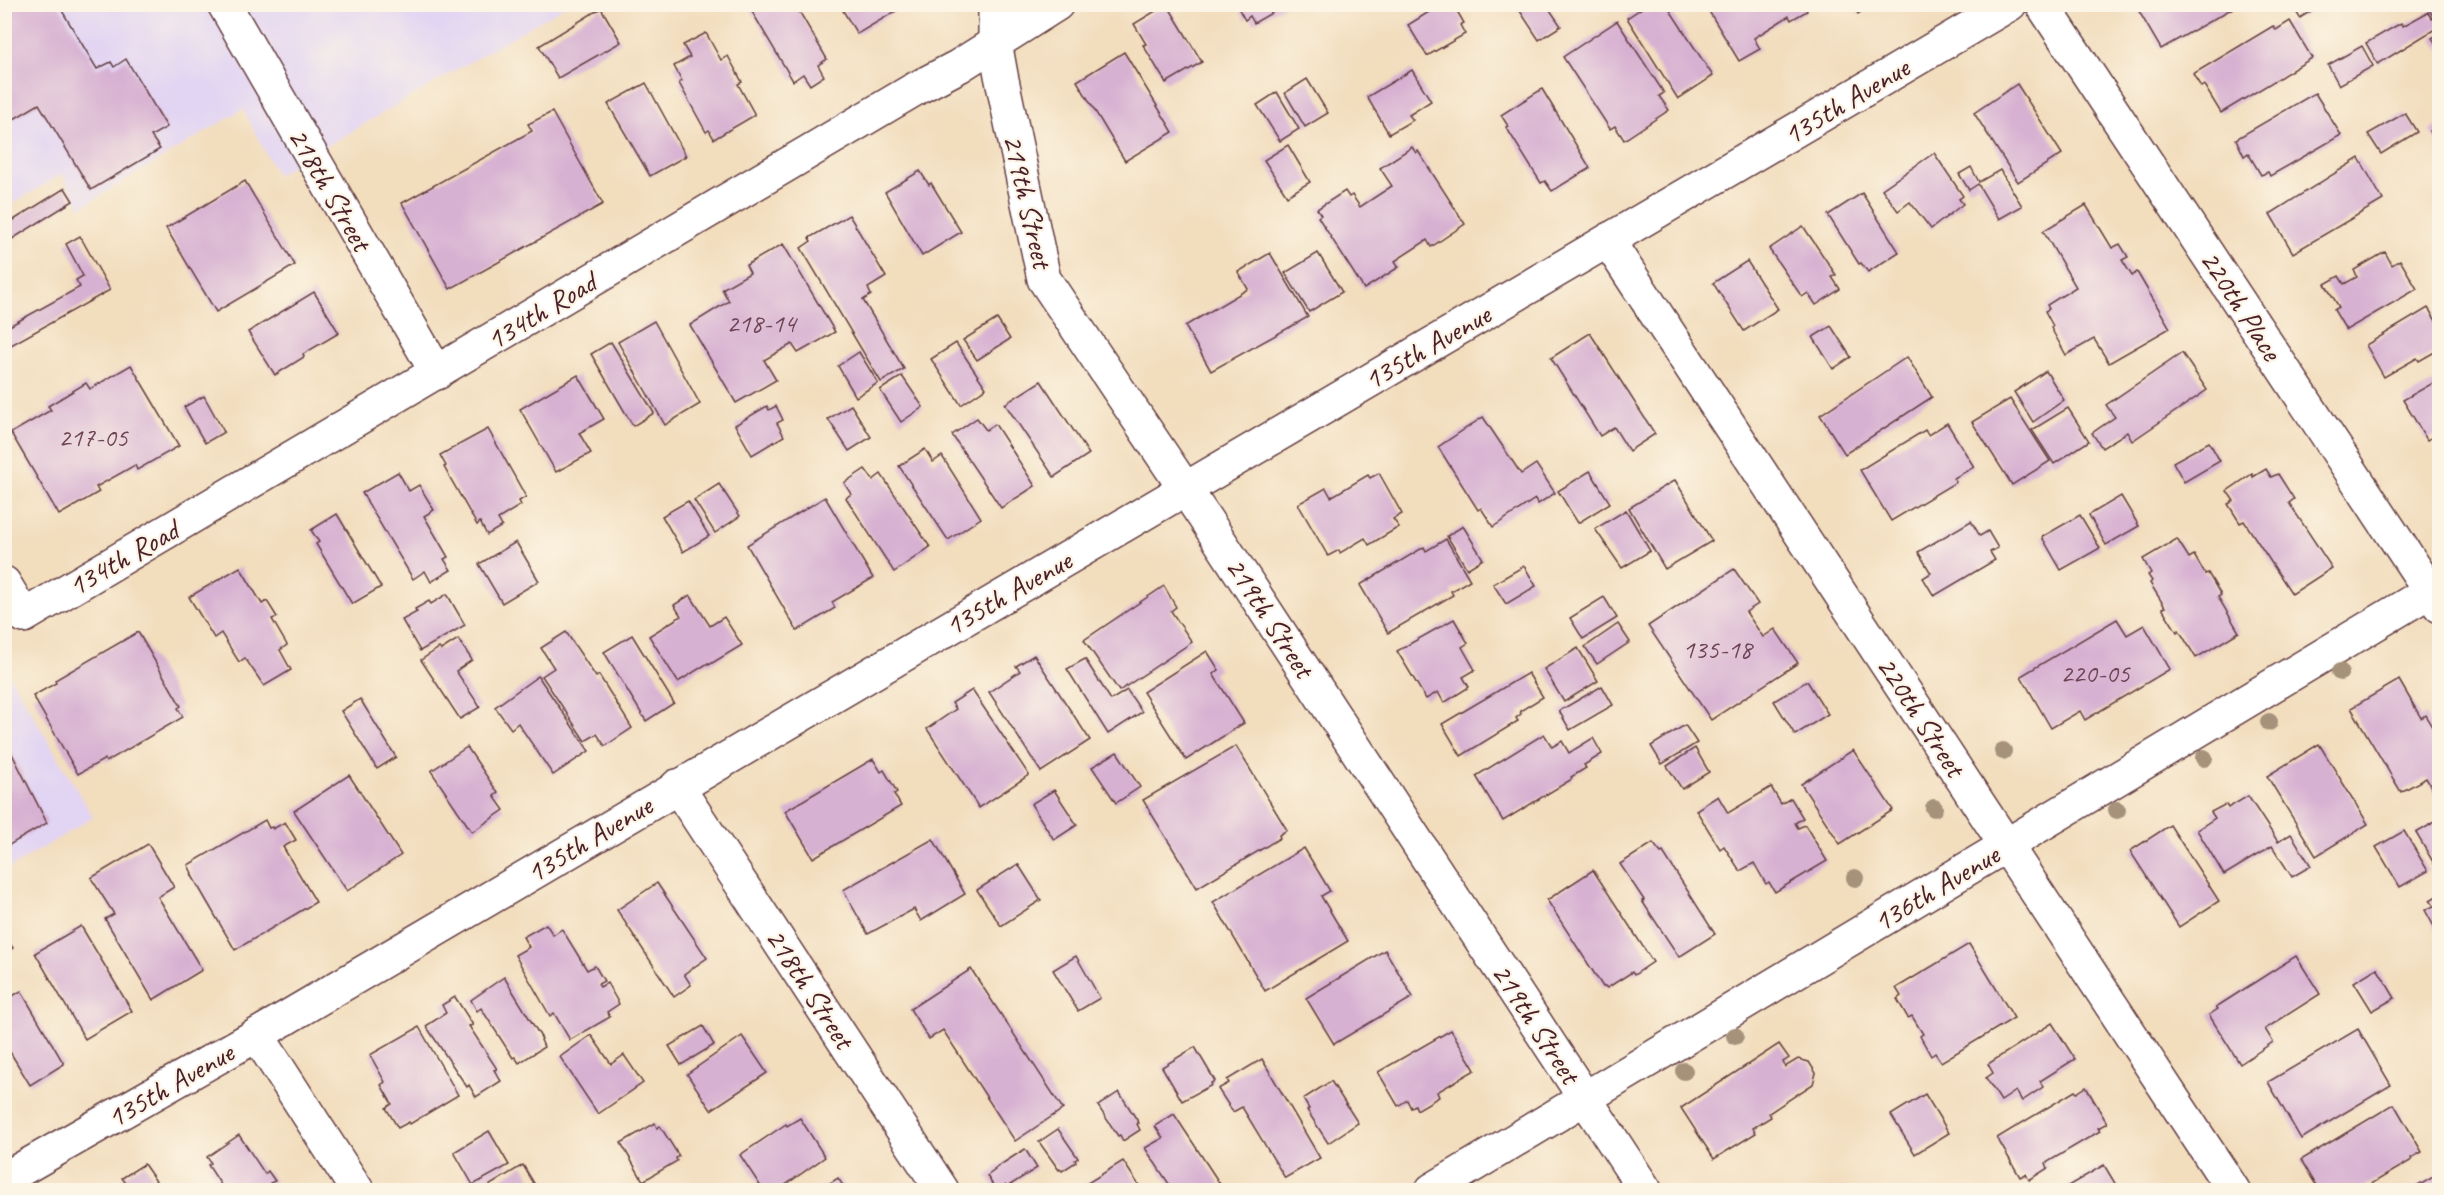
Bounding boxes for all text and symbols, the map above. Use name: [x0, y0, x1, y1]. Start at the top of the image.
street label: 135th Avenue: [1776, 47, 1918, 153]
street label: 218th Street: [280, 121, 382, 260]
street label: 219th Street: [994, 130, 1063, 275]
street label: 220th Place: [2191, 243, 2292, 369]
street label: 134th Road: [479, 261, 606, 359]
street label: 135th Avenue: [1357, 294, 1499, 399]
house number: 218-14: [726, 306, 799, 340]
house number: 217-05: [58, 420, 130, 454]
street label: 134th Road: [61, 509, 189, 605]
street label: 135th Avenue: [938, 540, 1080, 645]
street label: 219th Street: [1217, 550, 1325, 687]
house number: 135-18: [1682, 632, 1755, 666]
street label: 220th Street: [1868, 649, 1976, 786]
house number: 220-05: [2060, 656, 2132, 690]
street label: 135th Avenue: [519, 785, 661, 891]
street label: 136th Avenue: [1866, 834, 2008, 940]
street label: 218th Street: [757, 921, 865, 1058]
street label: 219th Street: [1483, 956, 1591, 1093]
street label: 135th Avenue: [100, 1032, 242, 1137]

